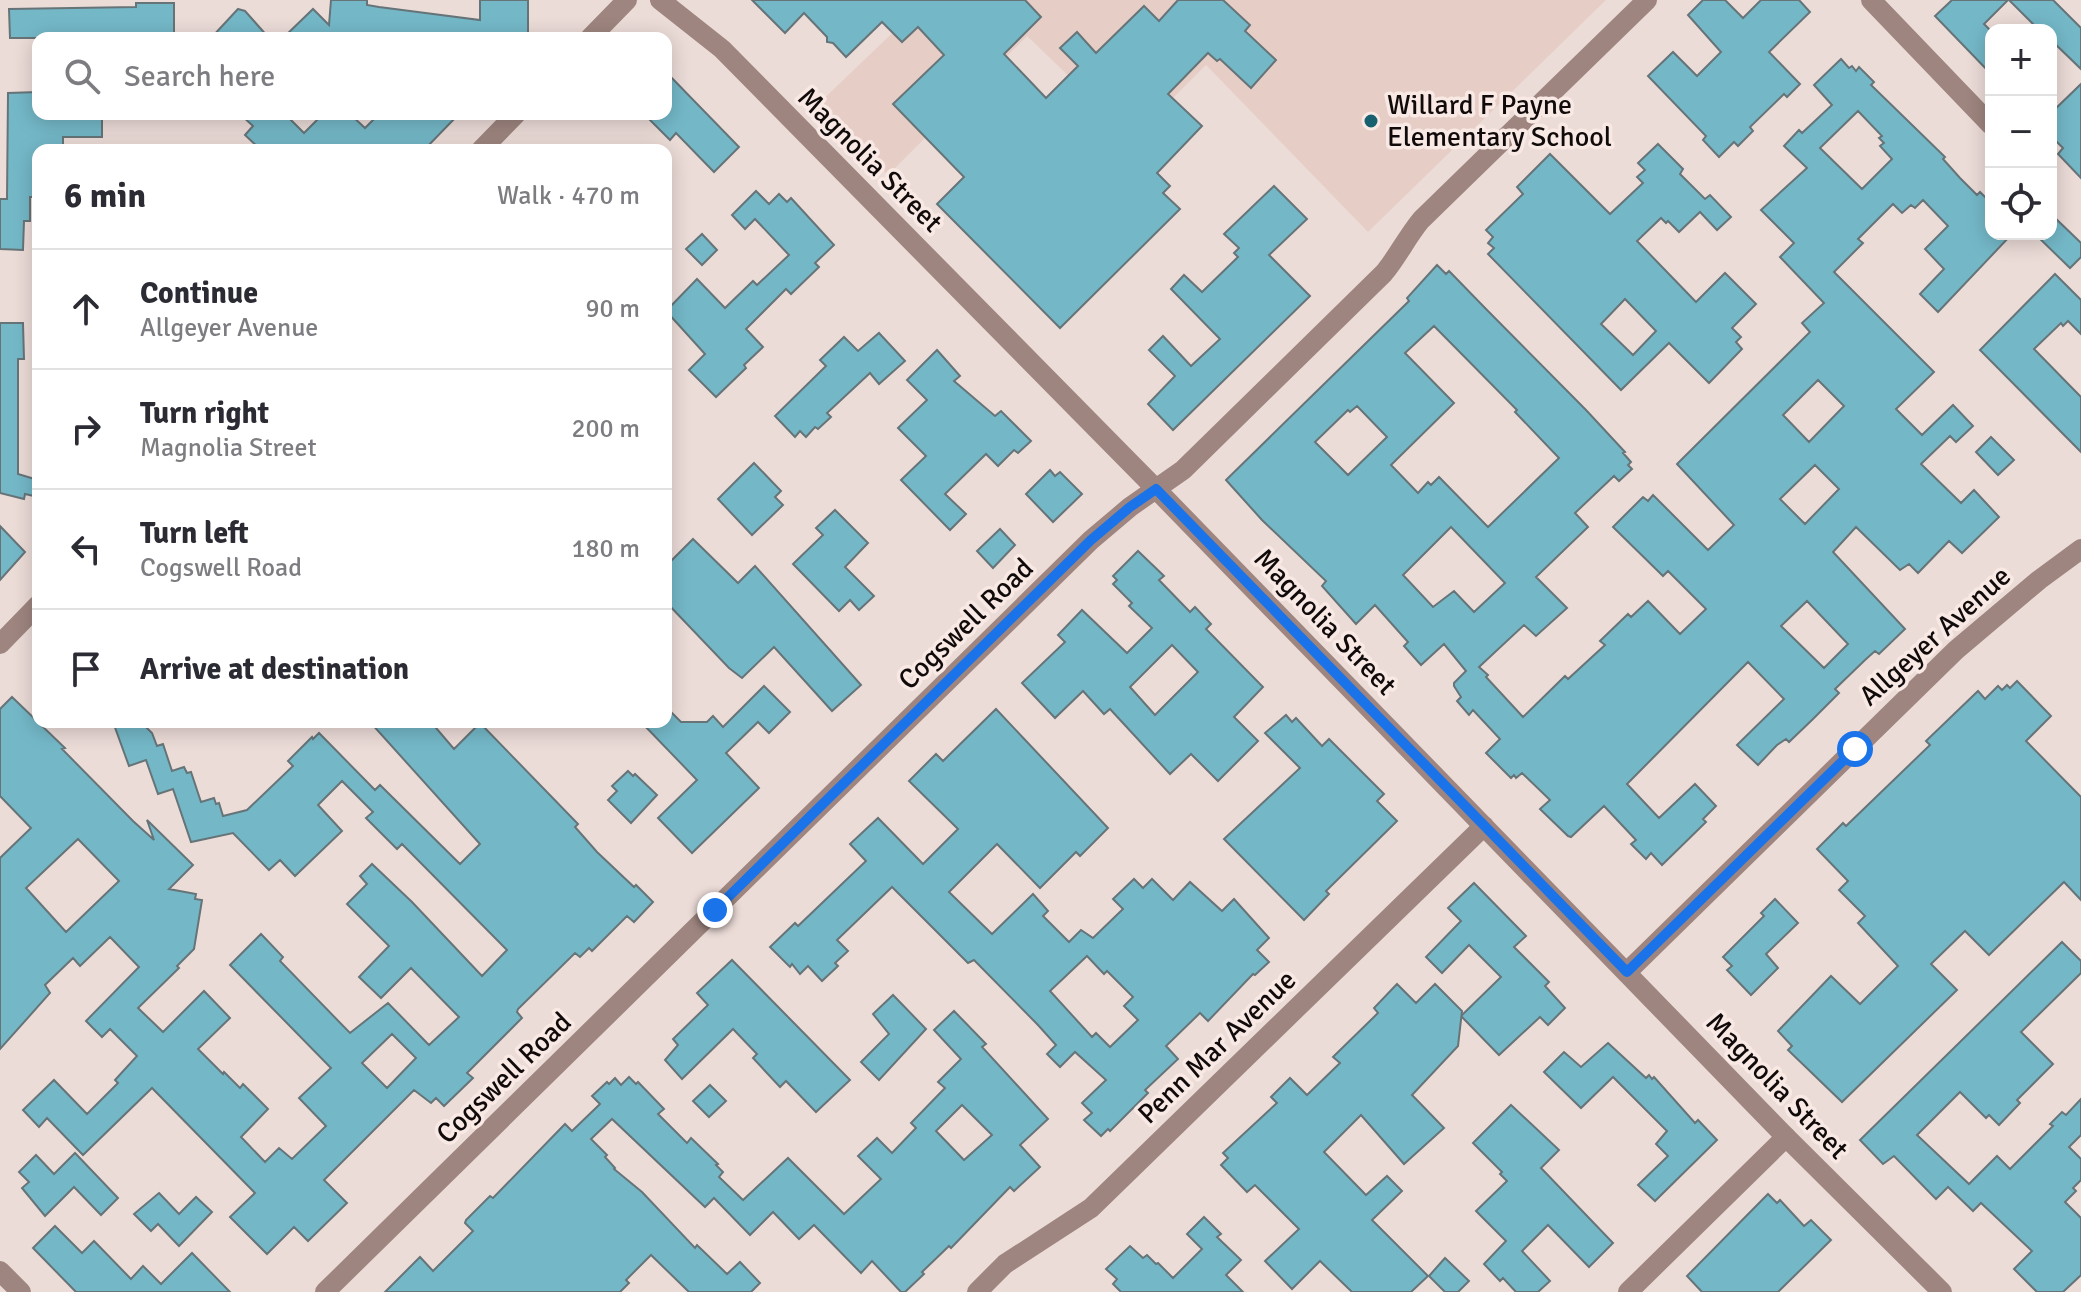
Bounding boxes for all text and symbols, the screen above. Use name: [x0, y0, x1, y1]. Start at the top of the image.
map controls: [1985, 24, 2057, 240]
button: +: [1985, 24, 2057, 96]
search box: [32, 32, 672, 120]
icon: search: [60, 54, 104, 98]
text: Search here: [124, 58, 275, 95]
street label: Magnolia Street: [791, 81, 949, 239]
place label: Willard F Payne Elementary School: [1387, 88, 1612, 154]
button: −: [1985, 96, 2057, 168]
marker: Willard F Payne Elementary School: [1362, 112, 1380, 130]
button: locate: [1985, 168, 2057, 240]
text: 6 min: [64, 175, 146, 217]
text: Walk · 470 m: [497, 180, 640, 212]
text: Continue: [140, 275, 258, 312]
icon: ahead: [64, 287, 108, 331]
text: 90 m: [585, 293, 640, 325]
text: Allgeyer Avenue: [140, 312, 318, 344]
text: Turn right: [140, 395, 269, 432]
icon: right: [64, 407, 108, 451]
text: 200 m: [571, 413, 640, 445]
text: Magnolia Street: [140, 432, 317, 464]
text: Turn left: [140, 515, 249, 552]
icon: left: [64, 527, 108, 571]
text: 180 m: [571, 533, 640, 565]
street label: Magnolia Street: [1247, 542, 1403, 702]
street label: Cogswell Road: [891, 551, 1041, 697]
text: Cogswell Road: [140, 552, 302, 584]
street label: Allgeyer Avenue: [1852, 559, 2018, 713]
icon: arrive: [64, 647, 108, 691]
text: Arrive at destination: [140, 651, 409, 688]
route start: [1837, 731, 1873, 767]
route end: [697, 892, 733, 928]
street label: Penn Mar Avenue: [1131, 963, 1303, 1131]
street label: Cogswell Road: [429, 1005, 579, 1151]
street label: Magnolia Street: [1699, 1006, 1855, 1166]

